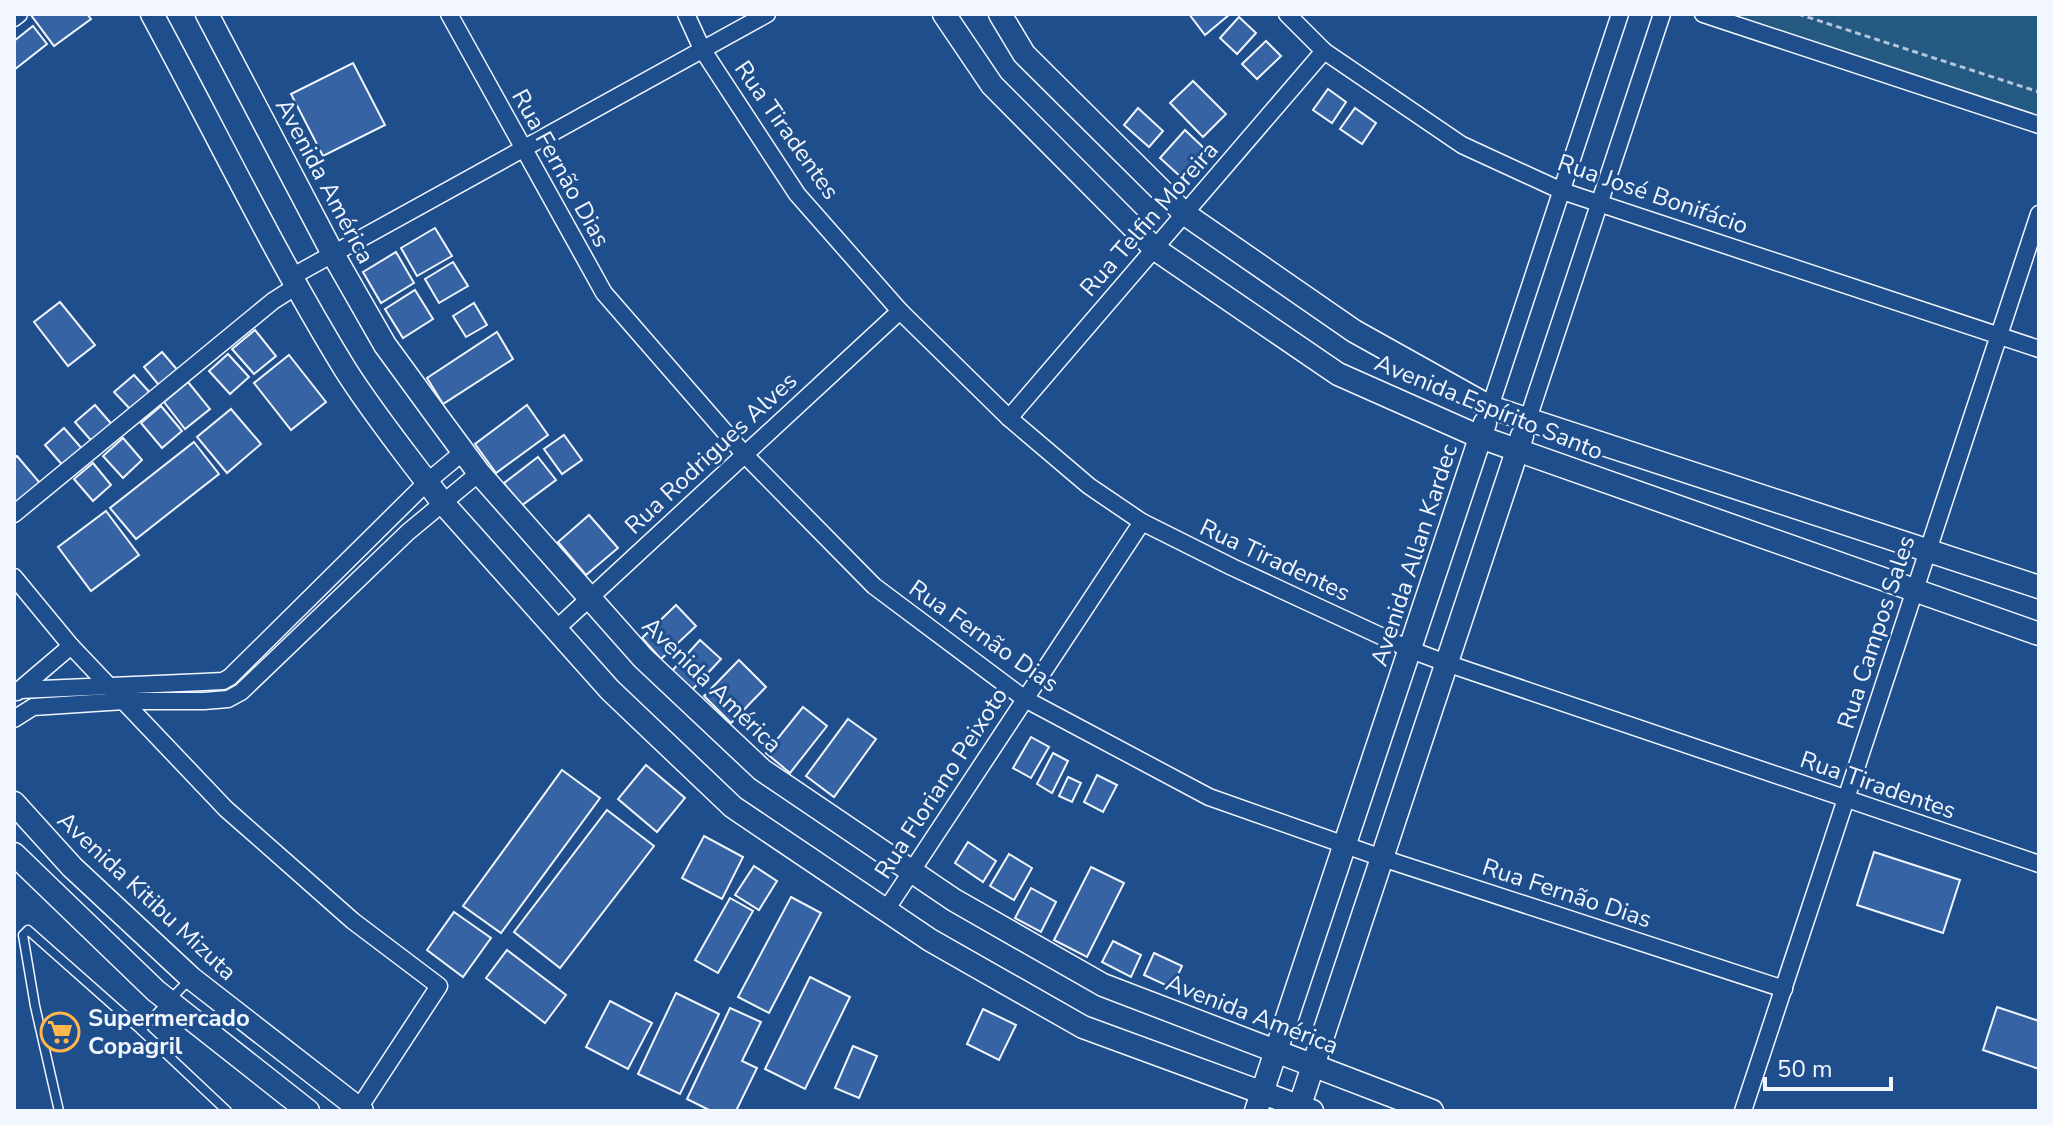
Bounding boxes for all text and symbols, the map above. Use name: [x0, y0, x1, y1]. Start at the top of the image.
street label: Rua Tiradentes: [727, 54, 847, 206]
street label: Rua Fernão Dias: [504, 83, 618, 253]
street label: Avenida América: [268, 93, 382, 269]
street label: Rua Telfin Moreira: [1073, 135, 1225, 303]
street label: Rua José Bonifácio: [1554, 146, 1752, 242]
street label: Avenida Espírito Santo: [1370, 347, 1608, 467]
street label: Rua Rodrigues Alves: [618, 365, 804, 541]
street label: Avenida Allan Kardec: [1363, 440, 1465, 670]
street label: Rua Tiradentes: [1195, 511, 1355, 609]
street label: Rua Campos Sales: [1830, 531, 1922, 733]
street label: Rua Fernão Dias: [903, 572, 1065, 700]
street label: Avenida América: [635, 610, 789, 760]
street label: Rua Floriano Peixoto: [867, 681, 1015, 885]
street label: Rua Tiradentes: [1796, 743, 1960, 827]
street label: Avenida Kitibu Mizuta: [51, 805, 243, 987]
street label: Rua Fernão Dias: [1478, 851, 1656, 935]
street label: Avenida América: [1161, 966, 1343, 1062]
place label: Supermercado Copagril: [88, 1002, 250, 1062]
supermarket icon: Supermercado Copagril: [39, 1011, 81, 1053]
scale bar: [1765, 1041, 1891, 1091]
text: 50 m: [1777, 1053, 1833, 1085]

